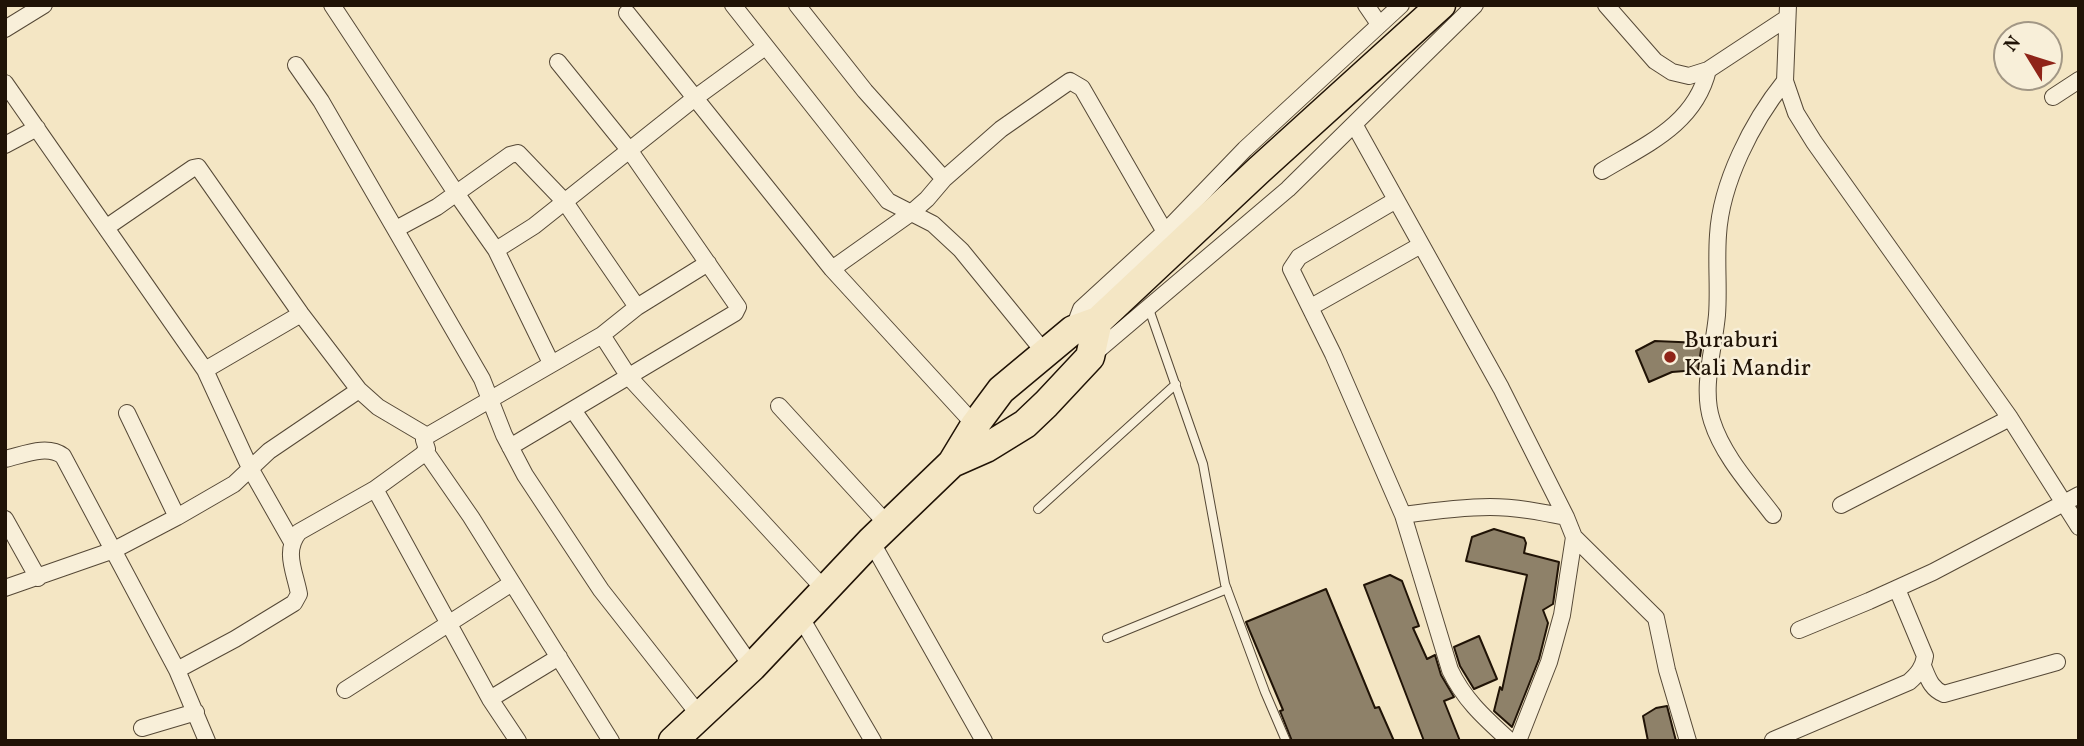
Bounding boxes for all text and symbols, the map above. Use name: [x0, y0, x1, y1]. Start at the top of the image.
north arrow: [1993, 21, 2063, 91]
text: N: [1999, 31, 2028, 58]
place label: Buraburi Kali Mandir: [1684, 329, 1811, 385]
marker: Buraburi Kali Mandir: [1662, 349, 1678, 365]

